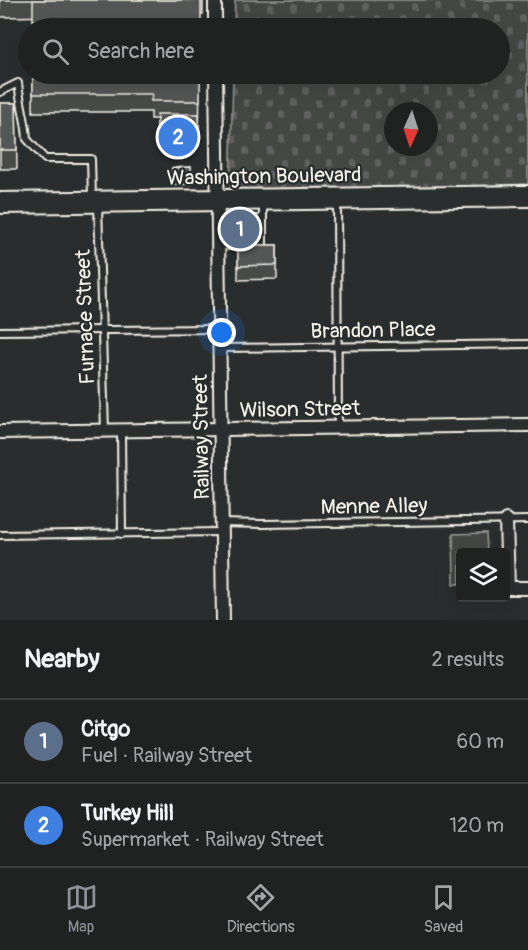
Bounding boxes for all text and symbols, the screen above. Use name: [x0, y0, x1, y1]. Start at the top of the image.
search box: [18, 18, 510, 84]
icon: search: [39, 35, 72, 68]
text: Search here: [87, 37, 194, 65]
north arrow: [384, 102, 438, 156]
pin: 2: [158, 114, 198, 160]
street label: Washington Boulevard: [166, 161, 362, 192]
pin: 1: [220, 206, 260, 252]
street label: Furnace Street: [70, 249, 101, 385]
street label: Brandon Place: [310, 316, 436, 345]
your location: [207, 318, 236, 347]
street label: Railway Street: [187, 374, 216, 500]
street label: Wilson Street: [240, 395, 361, 424]
street label: Menne Alley: [320, 492, 428, 521]
map controls: [456, 548, 510, 602]
button: layers: [456, 548, 510, 602]
text: Nearby: [24, 643, 100, 675]
text: 2 results: [432, 647, 504, 672]
text: Citgo: [81, 715, 130, 743]
text: 1: [40, 729, 47, 754]
text: 60 m: [457, 729, 504, 754]
text: Fuel · Railway Street: [81, 743, 252, 768]
text: Turkey Hill: [81, 799, 174, 827]
text: 2: [38, 813, 49, 838]
text: 120 m: [449, 813, 504, 838]
text: Supermarket · Railway Street: [81, 827, 324, 852]
tab: Map: [65, 881, 98, 937]
tab: Directions: [227, 881, 295, 937]
tab: Saved: [424, 881, 463, 937]

